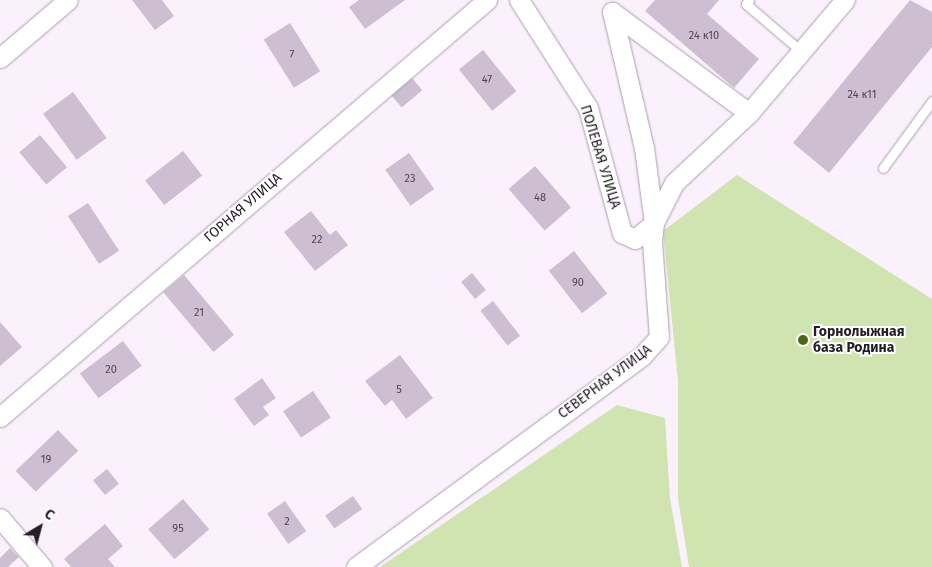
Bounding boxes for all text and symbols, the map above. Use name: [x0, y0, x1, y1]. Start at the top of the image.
house number: 24 к10: [689, 29, 719, 43]
house number: 7: [290, 48, 294, 62]
house number: 47: [482, 73, 492, 87]
house number: 24 к11: [848, 88, 876, 102]
street label: ПОЛЕВАЯ УЛИЦА: [576, 103, 624, 211]
street label: ГОРНАЯ УЛИЦА: [201, 170, 285, 246]
house number: 23: [405, 172, 415, 186]
house number: 48: [534, 191, 546, 205]
house number: 22: [312, 233, 322, 247]
house number: 90: [572, 276, 584, 290]
house number: 21: [194, 306, 204, 320]
place label: Горнолыжная база Родина: [813, 324, 904, 357]
marker: Горнолыжная база Родина: [797, 334, 809, 346]
street label: СЕВЕРНАЯ УЛИЦА: [555, 341, 655, 423]
house number: 20: [105, 363, 117, 377]
house number: 5: [396, 383, 402, 397]
house number: 19: [41, 453, 51, 467]
north arrow: [15, 502, 65, 552]
text: С: [41, 505, 58, 524]
house number: 2: [284, 515, 290, 529]
house number: 95: [172, 522, 184, 536]

